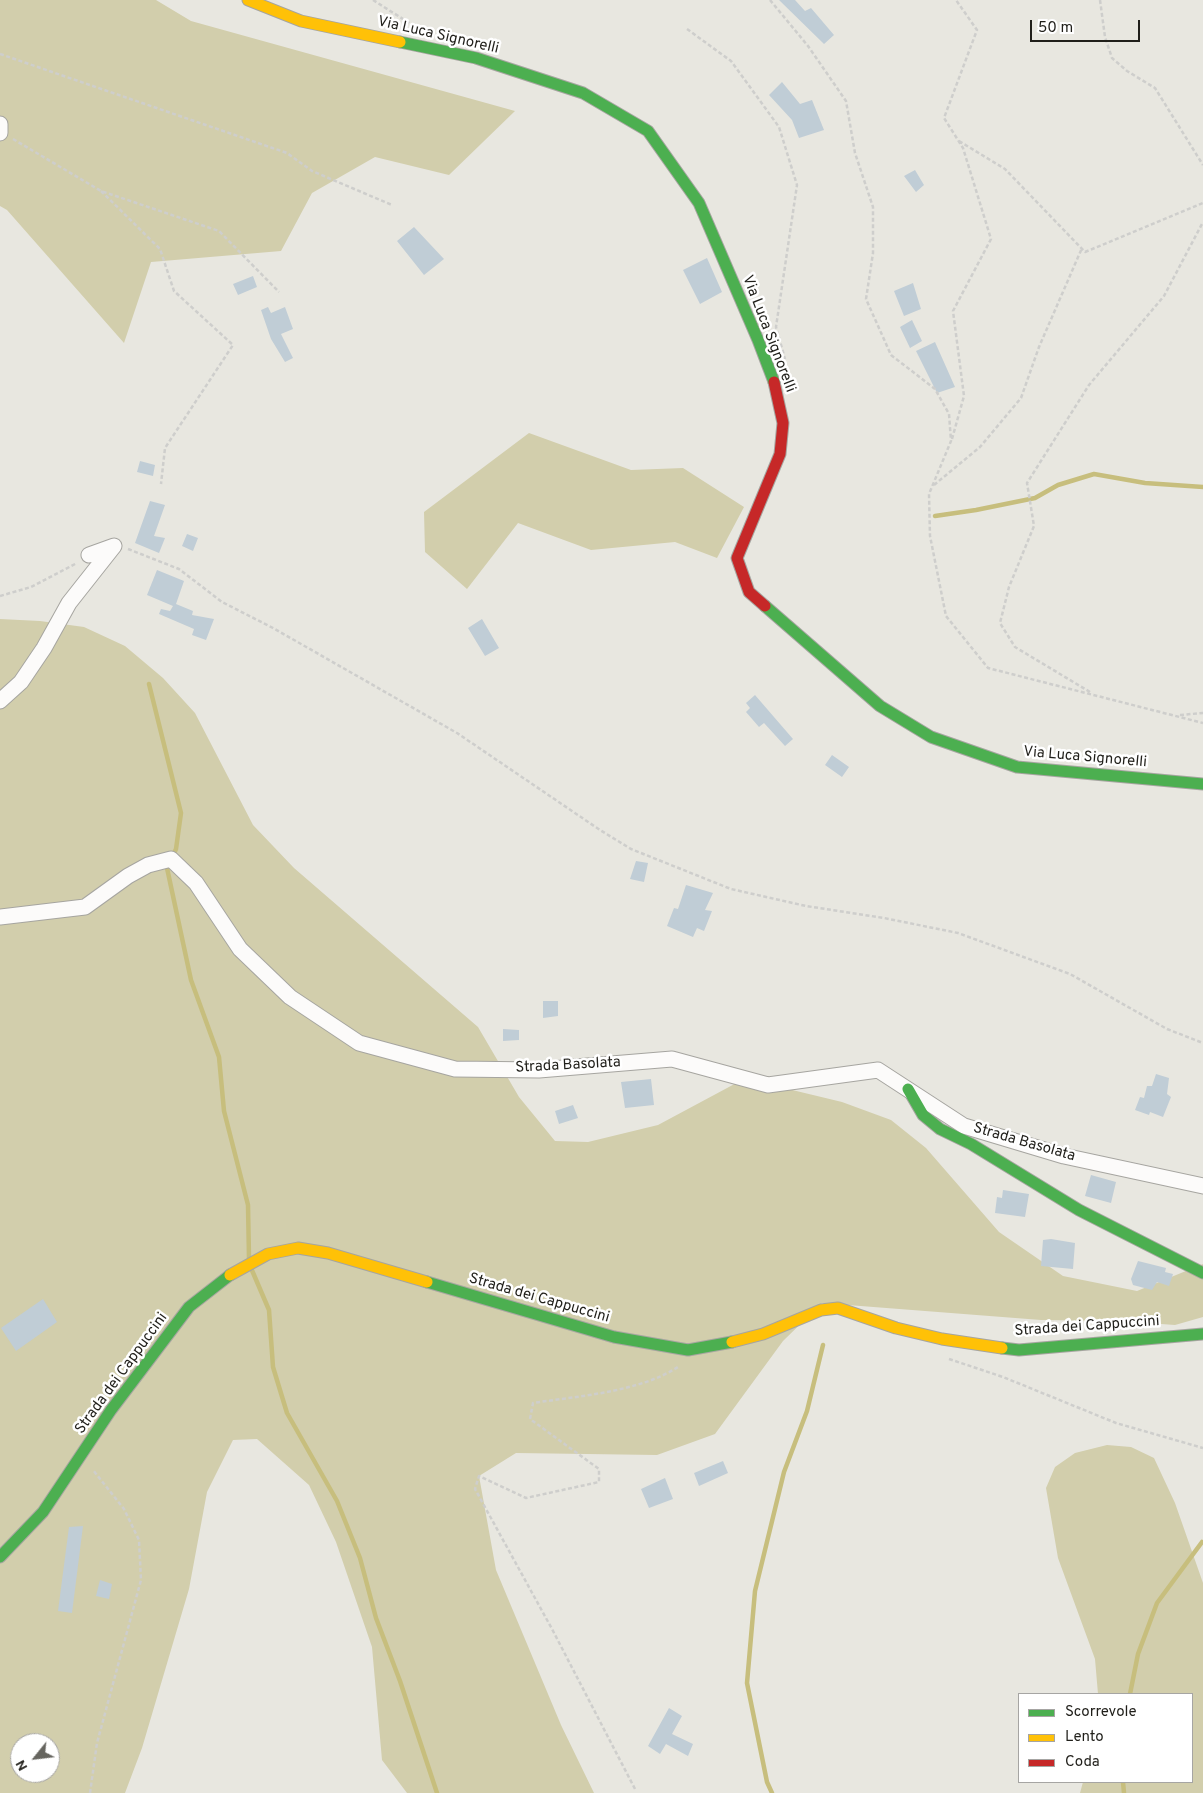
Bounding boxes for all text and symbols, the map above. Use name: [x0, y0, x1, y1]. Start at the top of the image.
scale bar: [1033, 10, 1143, 42]
street label: Via Luca Signorelli: [376, 13, 500, 59]
text: 50 m: [1038, 19, 1073, 38]
street label: Via Luca Signorelli: [737, 273, 799, 395]
street label: Via Luca Signorelli: [1022, 744, 1148, 772]
street label: Strada Basolata: [515, 1054, 621, 1078]
street label: Strada Basolata: [971, 1120, 1077, 1166]
street label: Strada dei Cappuccini: [467, 1270, 611, 1328]
street label: Strada dei Cappuccini: [72, 1310, 172, 1438]
street label: Strada dei Cappuccini: [1014, 1313, 1160, 1341]
legend: [1018, 1693, 1193, 1783]
text: Scorrevole: [1065, 1703, 1137, 1722]
text: Lento: [1065, 1728, 1104, 1747]
north arrow: [10, 1733, 60, 1783]
text: Coda: [1065, 1753, 1100, 1772]
text: N: [12, 1757, 32, 1774]

